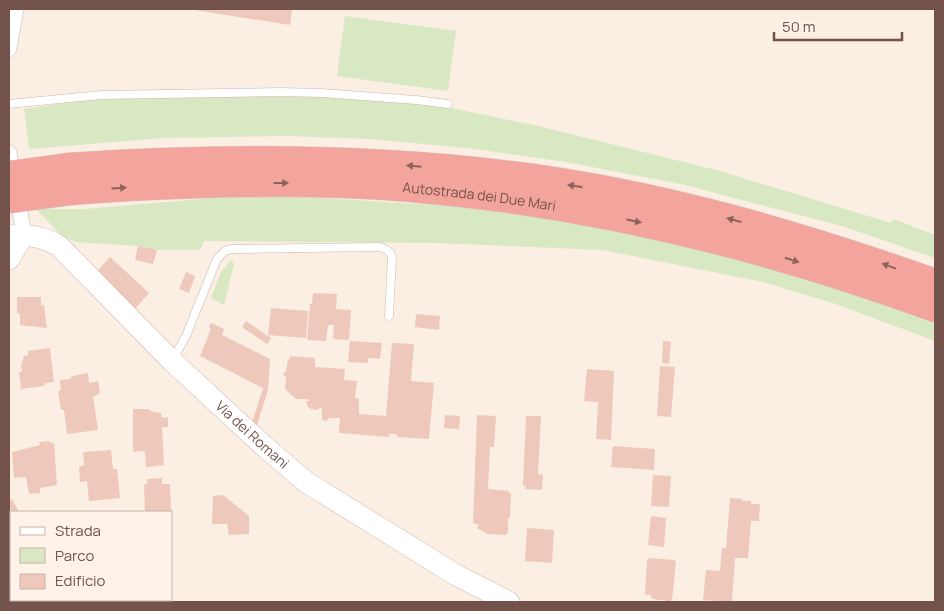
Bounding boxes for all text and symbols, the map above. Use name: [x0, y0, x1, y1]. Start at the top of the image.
scale bar: [774, 10, 902, 42]
text: 50 m: [782, 16, 816, 37]
one-way arrow: [405, 161, 421, 169]
street label: Autostrada dei Due Mari: [402, 177, 557, 215]
one-way arrow: [274, 179, 290, 187]
one-way arrow: [567, 181, 583, 189]
one-way arrow: [111, 183, 127, 191]
one-way arrow: [726, 216, 741, 224]
one-way arrow: [626, 217, 642, 225]
one-way arrow: [784, 256, 799, 264]
one-way arrow: [882, 262, 897, 269]
street label: Via dei Romani: [212, 396, 293, 473]
legend: [10, 511, 172, 601]
text: Strada: [55, 520, 101, 541]
text: Parco: [55, 545, 94, 566]
text: Edificio: [55, 570, 106, 591]

